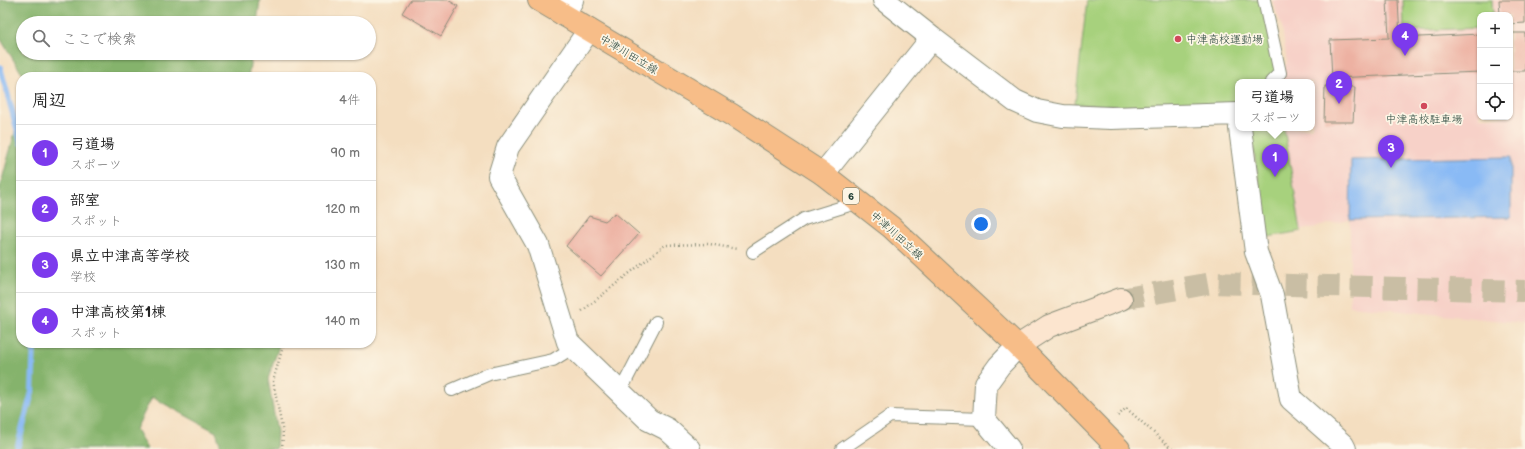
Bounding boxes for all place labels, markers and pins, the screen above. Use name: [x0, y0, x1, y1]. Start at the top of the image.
pin: 4: [1392, 23, 1418, 56]
place label: 中津高校運動場: [1186, 33, 1263, 46]
marker: 中津高校運動場: [1173, 34, 1183, 44]
pin: 2: [1326, 71, 1352, 104]
marker: 中津高校駐車場: [1419, 101, 1429, 111]
place label: 中津高校駐車場: [1386, 113, 1463, 126]
pin: 3: [1378, 135, 1404, 168]
pin: 1: [1262, 144, 1288, 177]

